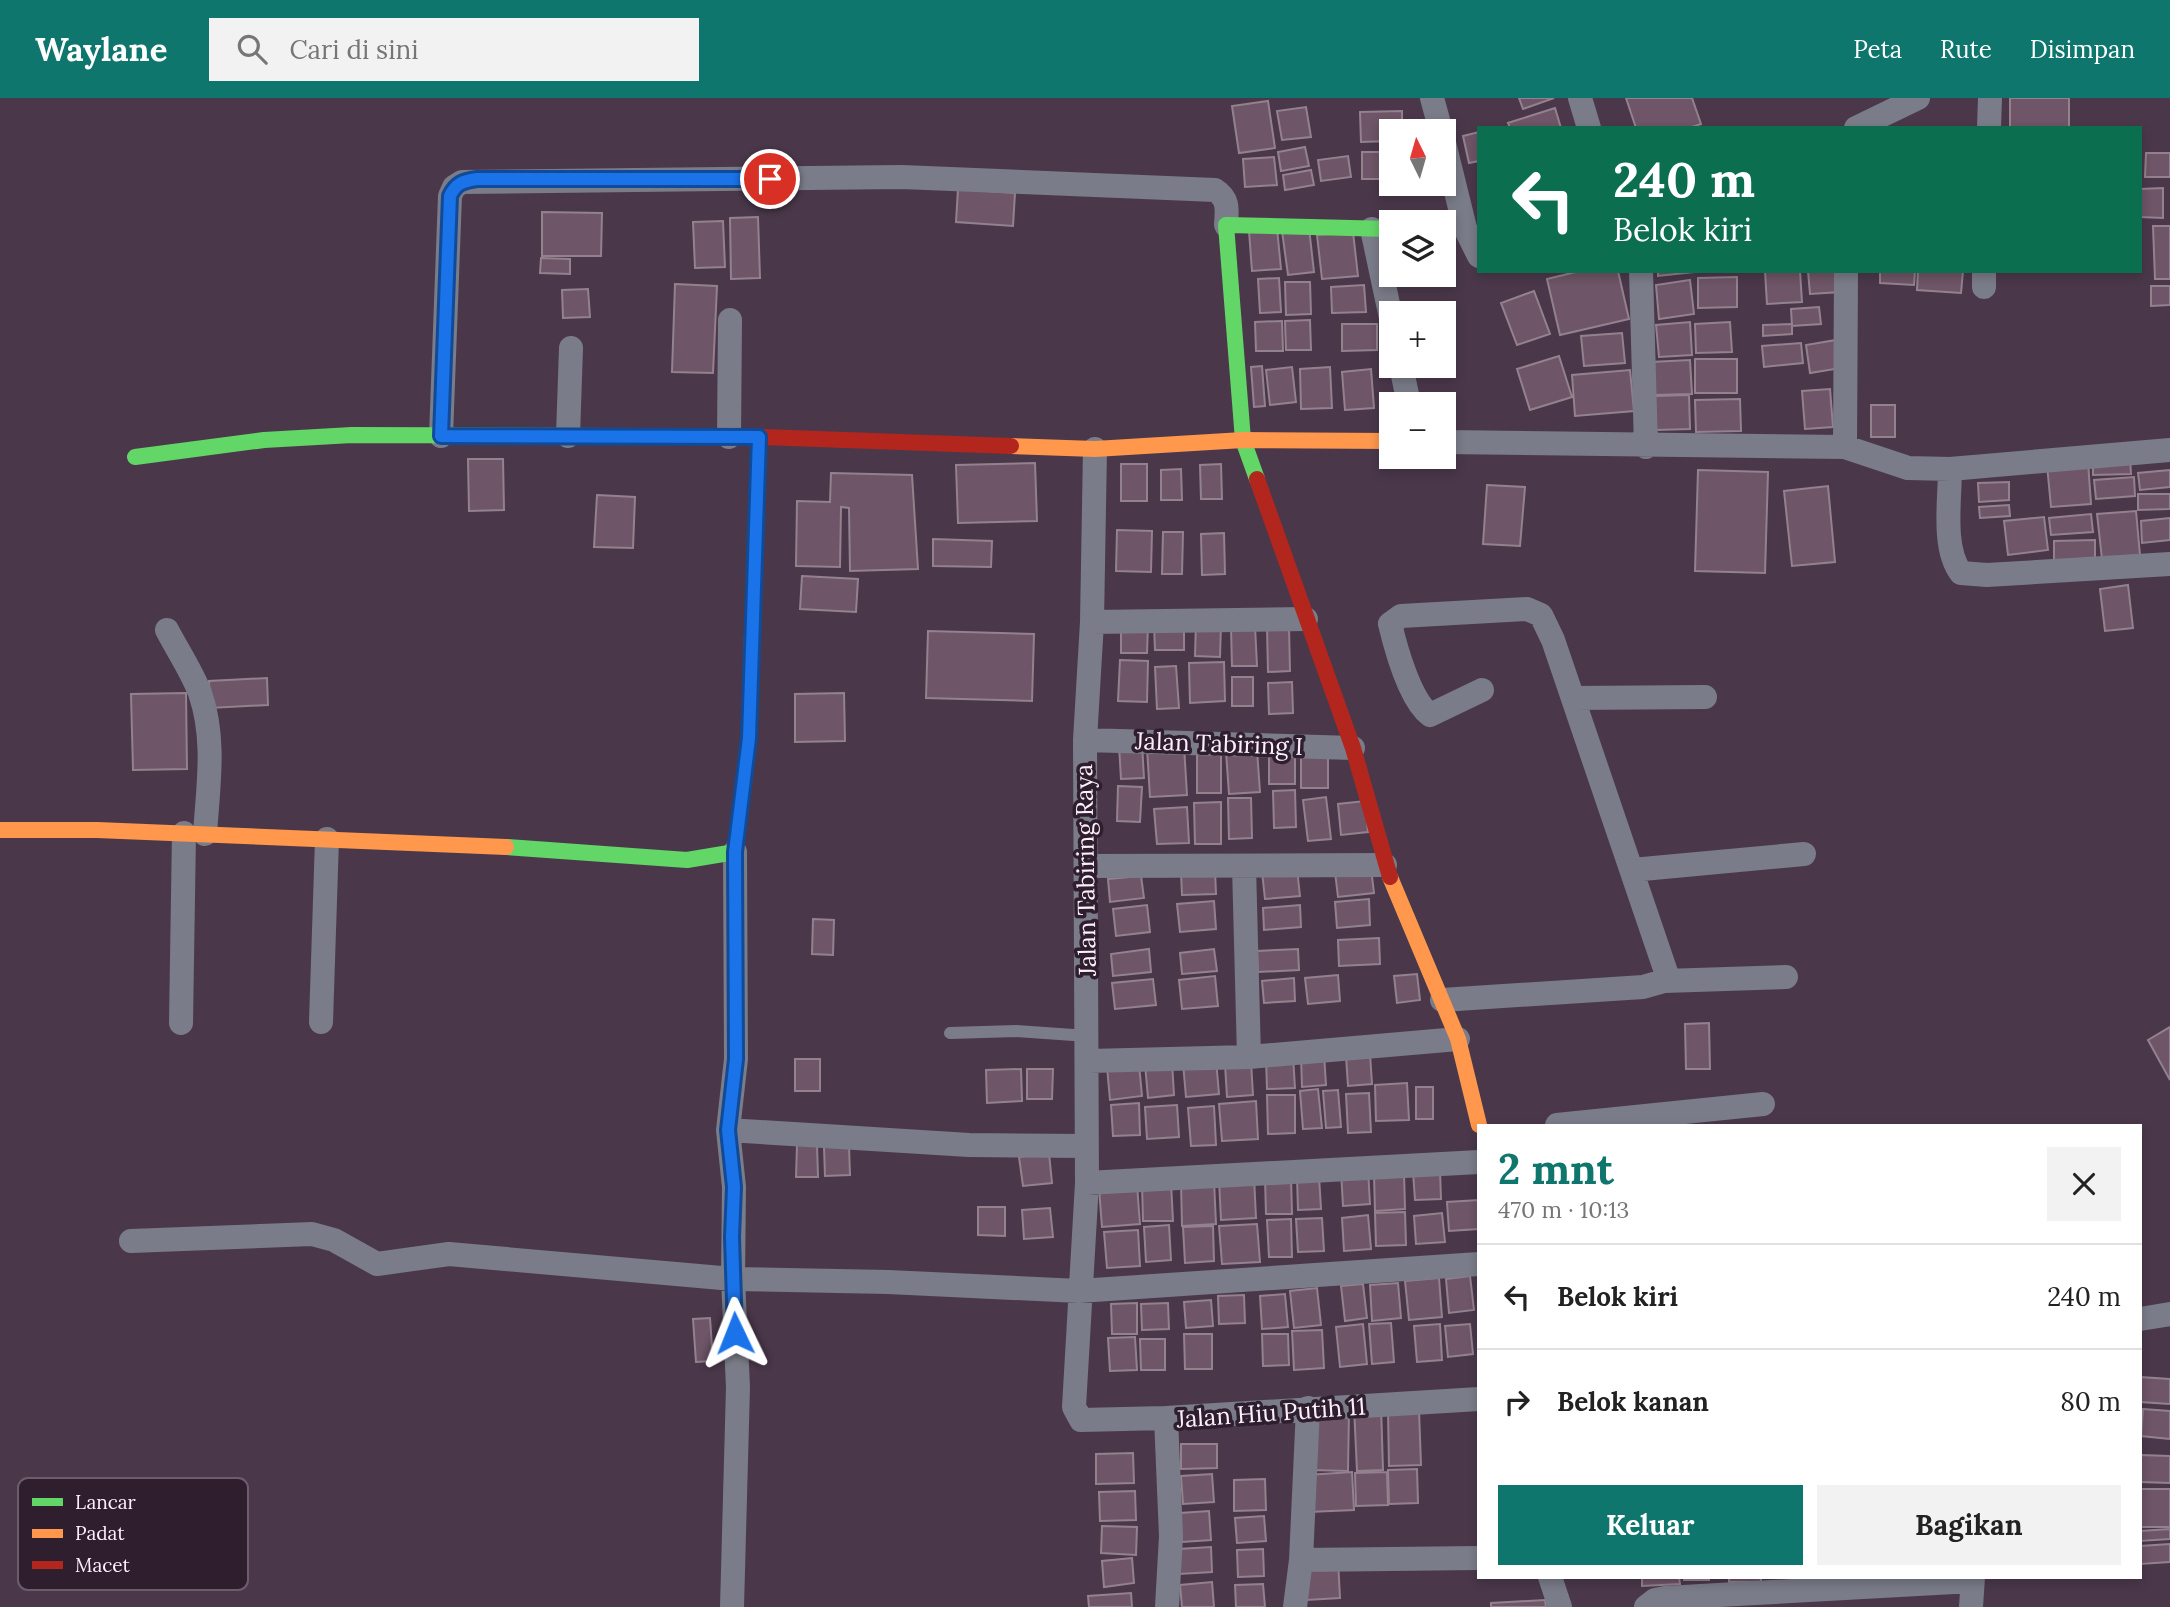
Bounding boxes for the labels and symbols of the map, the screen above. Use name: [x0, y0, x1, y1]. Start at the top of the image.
north arrow: [1379, 119, 1456, 196]
pin: [740, 149, 800, 209]
street label: Jalan Tabiring I: [1134, 725, 1303, 762]
street label: Jalan Tabiring Raya: [1068, 764, 1103, 977]
position arrow: [698, 1296, 772, 1370]
street label: Jalan Hiu Putih 11: [1174, 1390, 1367, 1435]
legend: [18, 1478, 248, 1590]
text: Lancar: [75, 1490, 137, 1514]
text: Padat: [75, 1521, 125, 1545]
text: Macet: [75, 1553, 130, 1577]

